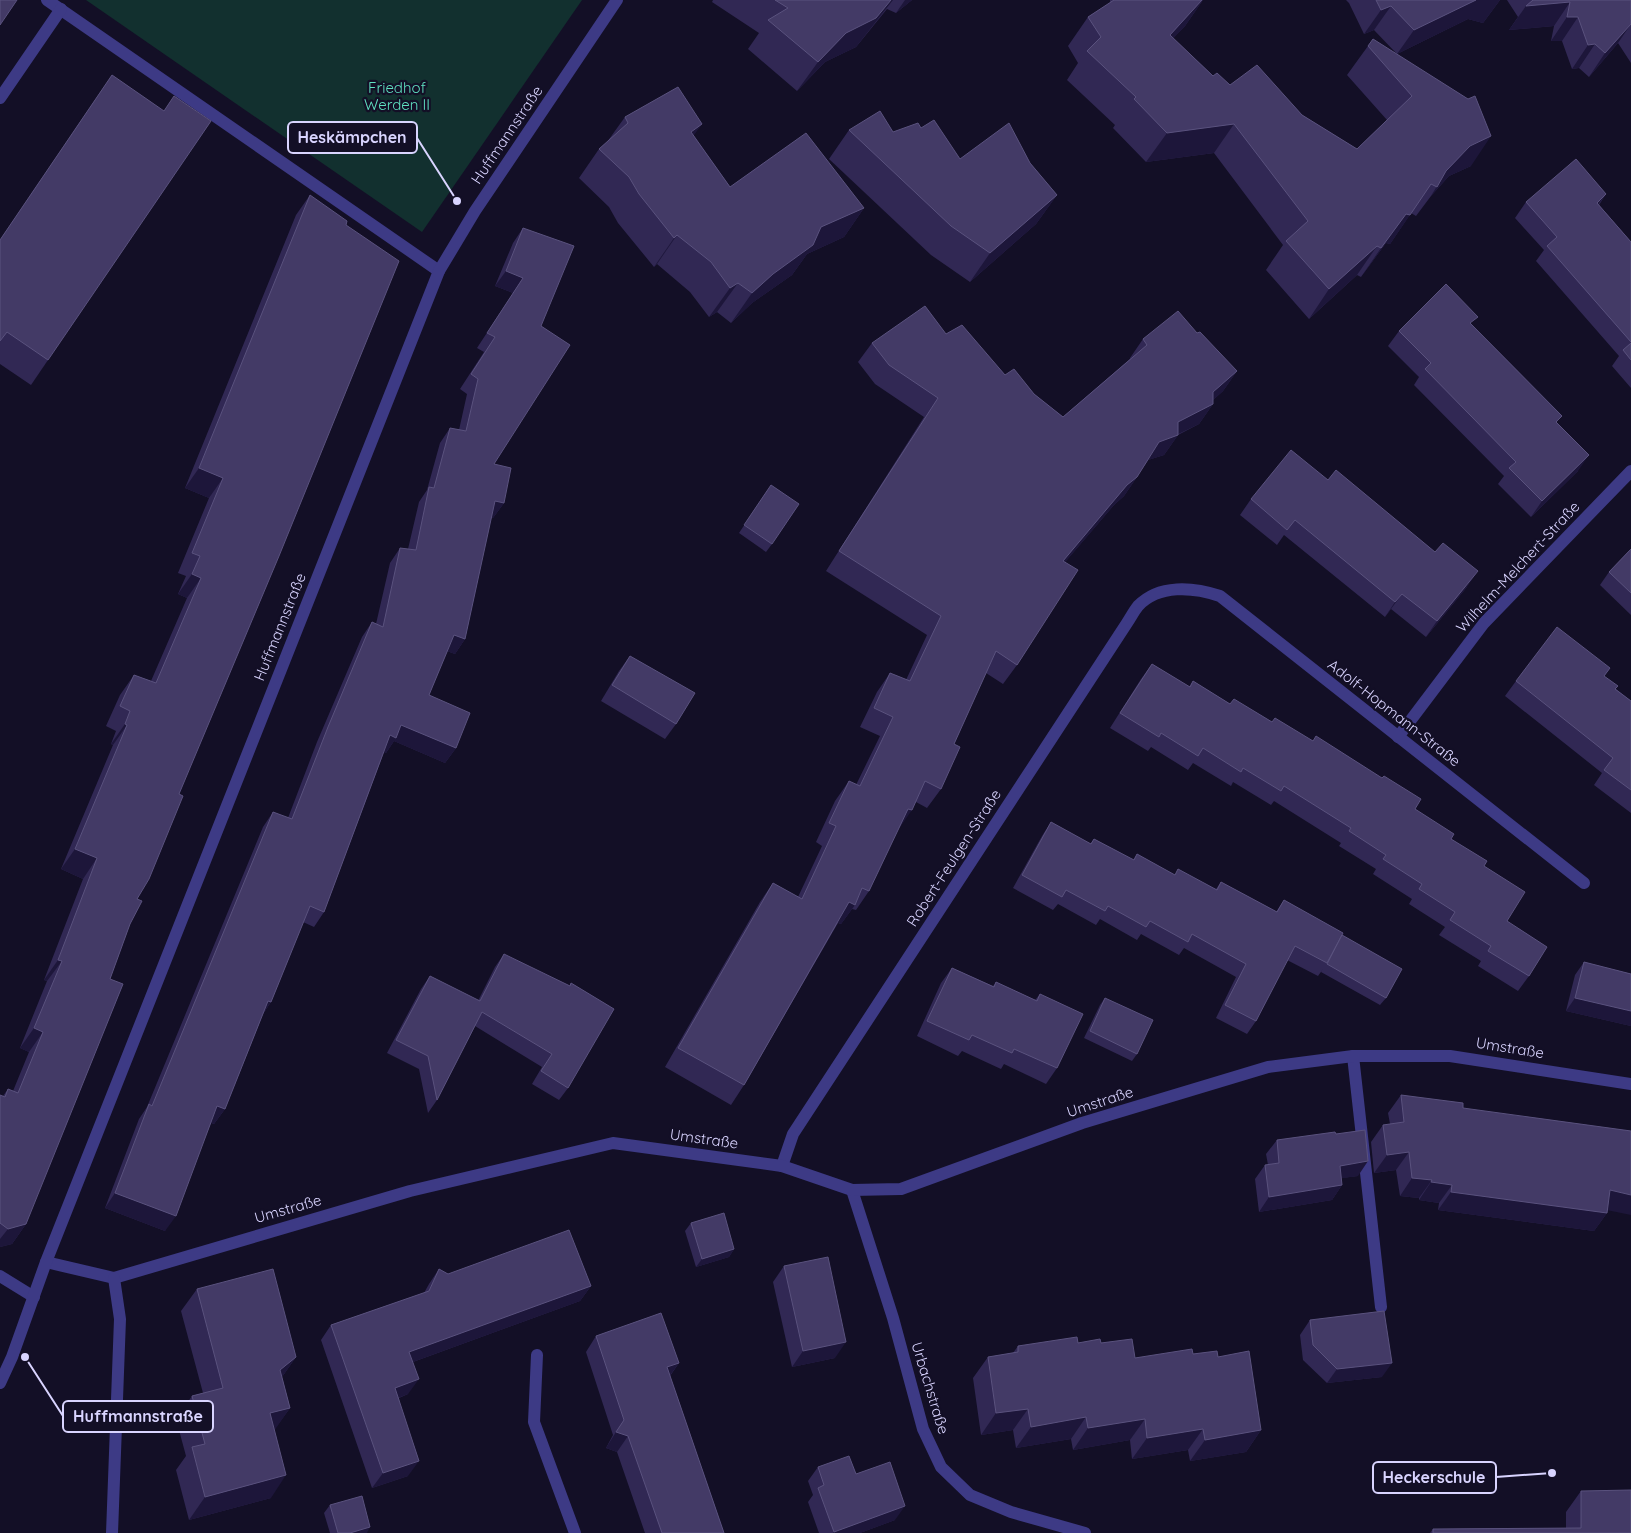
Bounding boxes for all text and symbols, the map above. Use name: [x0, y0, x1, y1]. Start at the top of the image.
park label: Friedhof Werden II: [364, 78, 430, 114]
street label: Huffmannstraße: [467, 82, 547, 188]
callout: Heskämpchen: [288, 122, 417, 153]
text: Heskämpchen: [297, 127, 407, 147]
street label: Wilhelm-Melchert-Straße: [1452, 497, 1583, 636]
street label: Huffmannstraße: [249, 570, 310, 684]
street label: Adolf-Hopmann-Straße: [1324, 655, 1464, 770]
street label: Robert-Feulgen-Straße: [902, 786, 1005, 930]
street label: Umstraße: [1475, 1033, 1546, 1062]
street label: Umstraße: [1064, 1082, 1135, 1121]
street label: Umstraße: [669, 1124, 739, 1153]
street label: Umstraße: [252, 1190, 324, 1227]
street label: Urbachstraße: [907, 1340, 953, 1436]
callout: Huffmannstraße: [63, 1401, 213, 1432]
text: Huffmannstraße: [73, 1406, 203, 1426]
callout: Heckerschule: [1373, 1462, 1496, 1493]
text: Heckerschule: [1383, 1467, 1485, 1487]

